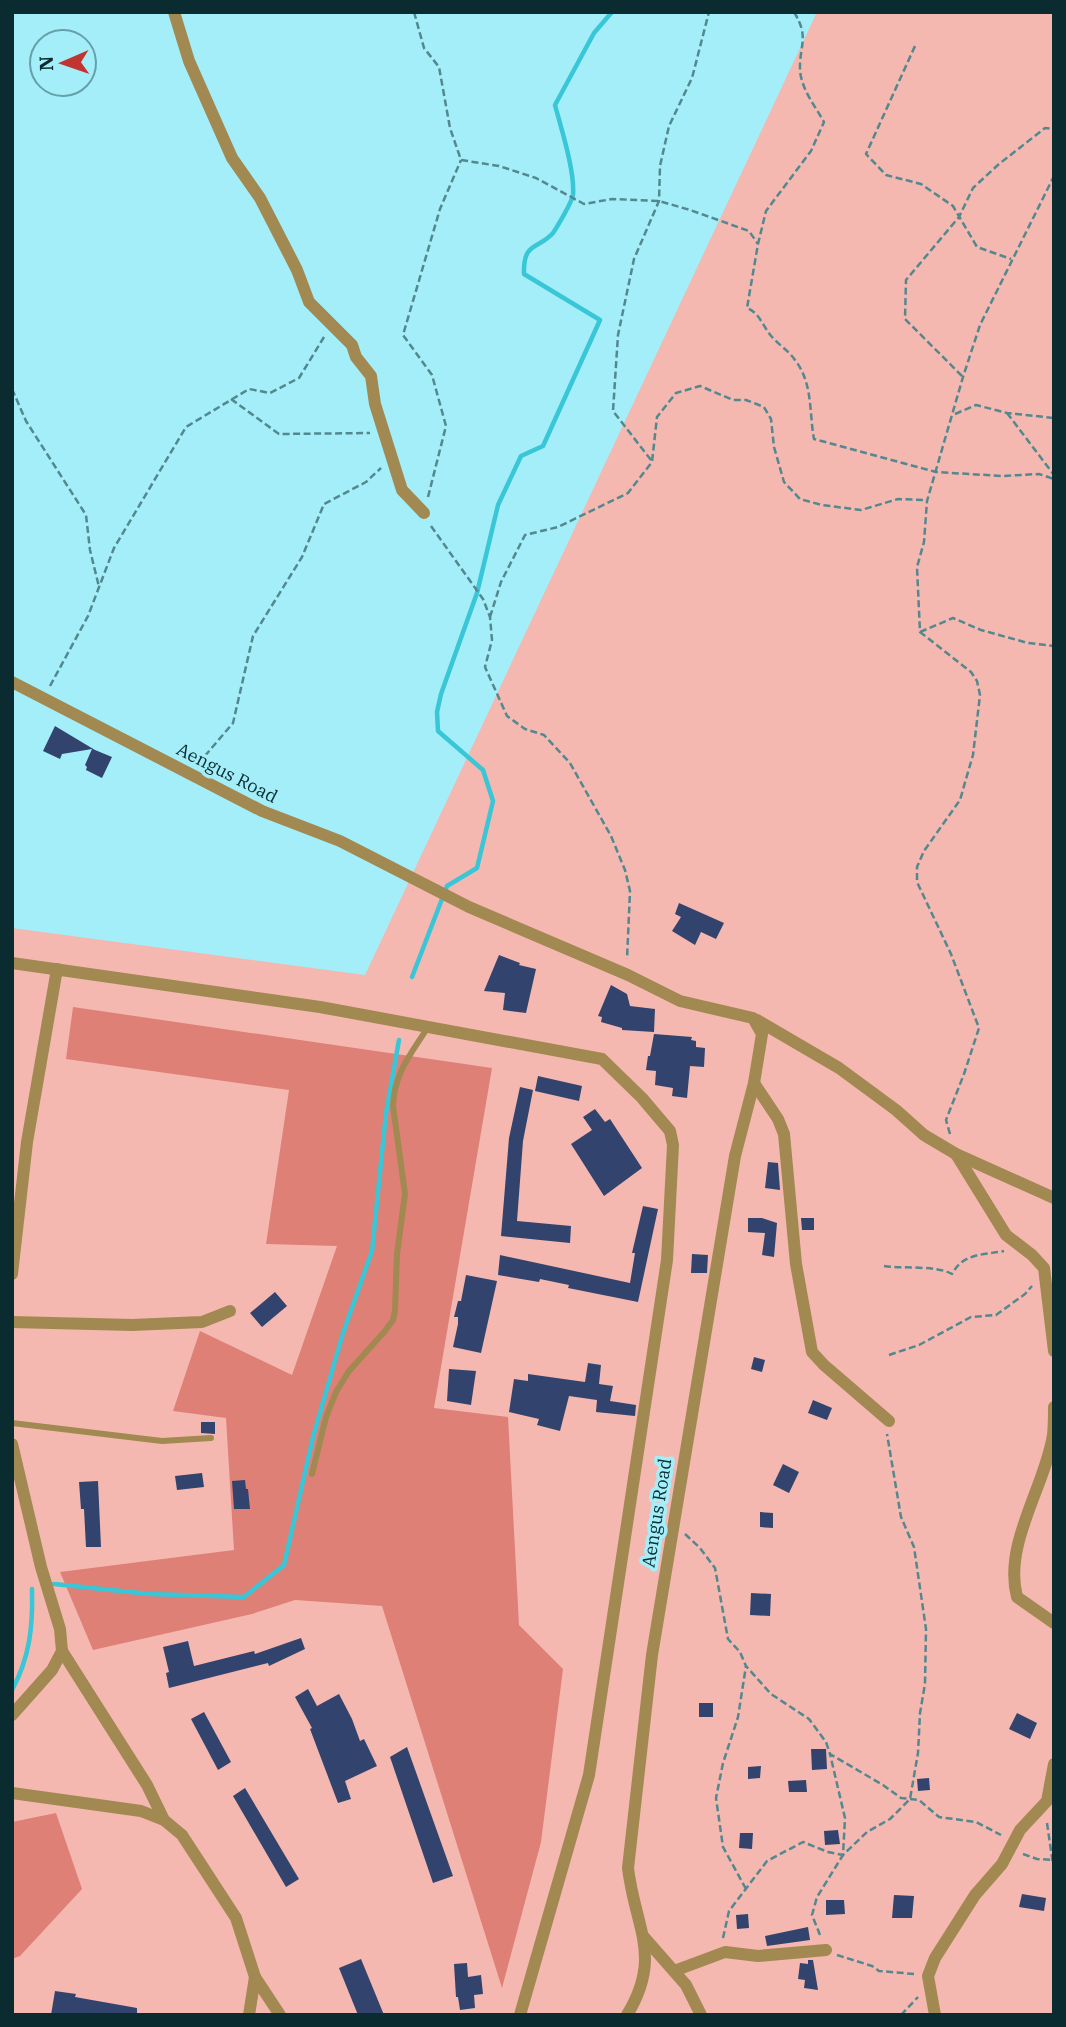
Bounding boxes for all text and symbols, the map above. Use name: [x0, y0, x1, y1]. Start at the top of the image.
north arrow: [28, 28, 98, 98]
text: N: [34, 56, 58, 72]
street label: Aengus Road: [173, 737, 282, 808]
street label: Aengus Road: [637, 1457, 676, 1569]

